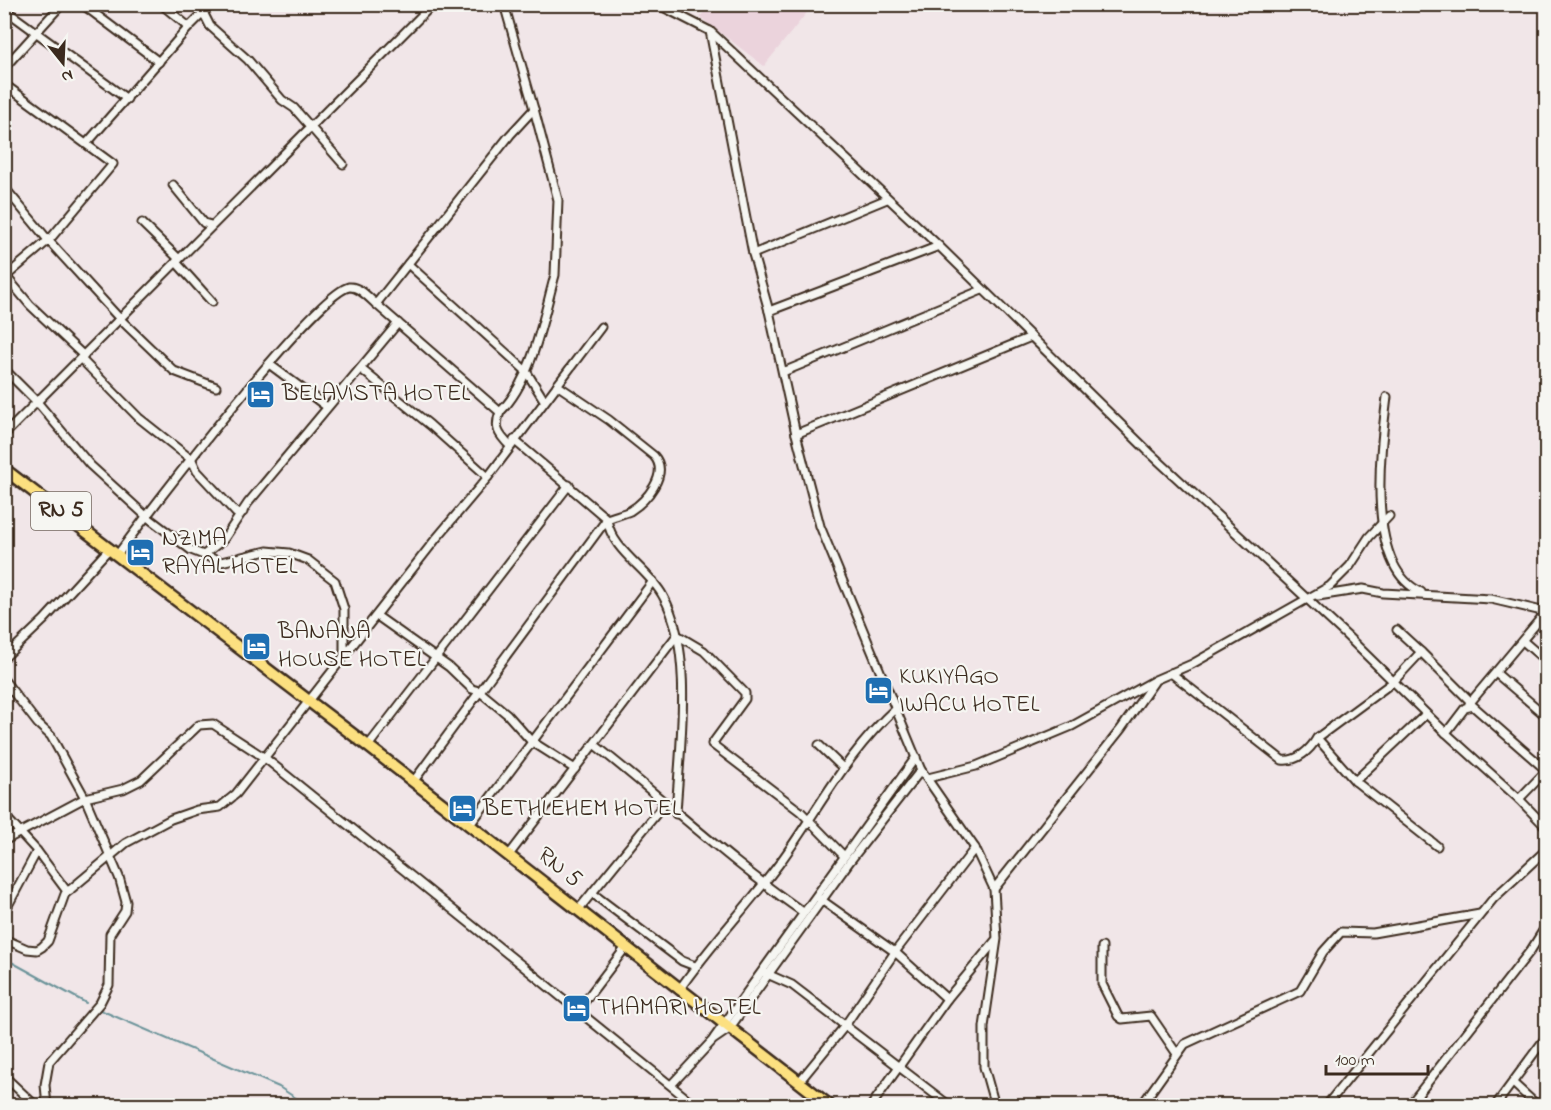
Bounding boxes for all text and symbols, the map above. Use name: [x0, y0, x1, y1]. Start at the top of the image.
north arrow: [33, 33, 93, 93]
text: N: [58, 62, 76, 89]
place label: BELAVISTA HOTEL: [281, 377, 470, 412]
hotel icon: BELAVISTA HOTEL: [245, 378, 277, 410]
road number: RN 5: [31, 492, 91, 530]
place label: NZIMA RAYAL HOTEL: [162, 522, 298, 585]
hotel icon: NZIMA RAYAL HOTEL: [125, 537, 157, 569]
place label: BANANA HOUSE HOTEL: [277, 615, 426, 678]
hotel icon: BANANA HOUSE HOTEL: [241, 630, 273, 662]
place label: KUKIYAGO IWACU HOTEL: [899, 660, 1039, 723]
hotel icon: KUKIYAGO IWACU HOTEL: [862, 675, 894, 707]
place label: BETHLEHEM HOTEL: [482, 792, 681, 827]
hotel icon: BETHLEHEM HOTEL: [446, 793, 478, 825]
street label: RN 5: [529, 839, 589, 897]
place label: THAMARI HOTEL: [597, 991, 761, 1026]
hotel icon: THAMARI HOTEL: [560, 992, 592, 1024]
scale bar: [1326, 1038, 1428, 1076]
text: 100 m: [1335, 1048, 1375, 1074]

